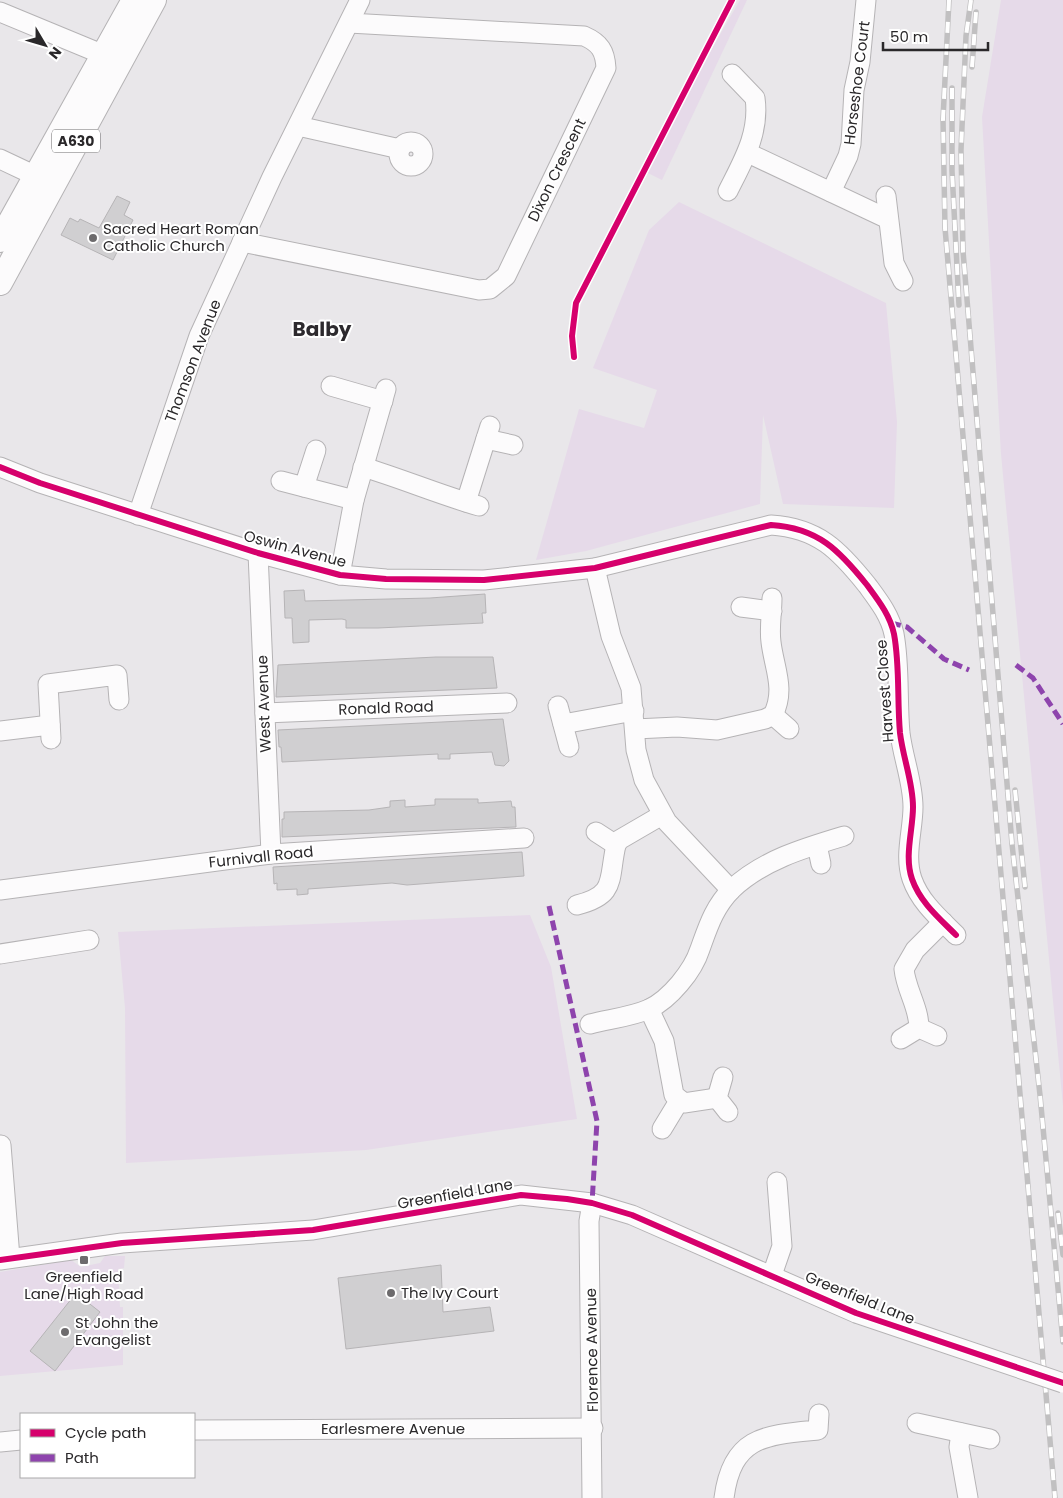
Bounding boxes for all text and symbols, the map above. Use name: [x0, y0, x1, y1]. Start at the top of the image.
north arrow: [20, 20, 70, 70]
street label: Horseshoe Court: [838, 20, 875, 146]
scale bar: [883, 20, 988, 52]
text: 50 m: [890, 26, 928, 47]
text: N: [44, 43, 66, 63]
street label: Dixon Crescent: [522, 115, 591, 225]
road number: A630: [52, 130, 100, 152]
place label: Sacred Heart Roman Catholic Church: [103, 218, 259, 256]
marker: Sacred Heart Roman Catholic Church: [87, 232, 99, 244]
street label: Thomson Avenue: [159, 296, 226, 425]
district label: Balby: [293, 315, 352, 343]
street label: Oswin Avenue: [241, 525, 349, 572]
street label: Harvest Close: [870, 639, 899, 743]
street label: West Avenue: [251, 655, 276, 753]
street label: Ronald Road: [338, 695, 434, 720]
street label: Furnivall Road: [208, 841, 314, 872]
street label: Greenfield Lane: [396, 1173, 514, 1214]
marker: Greenfield Lane/High Road: [78, 1254, 90, 1266]
place label: Greenfield Lane/High Road: [24, 1266, 144, 1304]
street label: Greenfield Lane: [802, 1266, 918, 1329]
place label: The Ivy Court: [401, 1282, 498, 1303]
marker: The Ivy Court: [385, 1287, 397, 1299]
street label: Florence Avenue: [580, 1288, 603, 1412]
place label: St John the Evangelist: [75, 1312, 158, 1350]
marker: St John the Evangelist: [59, 1326, 71, 1338]
legend: [20, 1413, 195, 1478]
street label: Earlesmere Avenue: [321, 1418, 465, 1439]
text: Cycle path: [65, 1422, 146, 1443]
text: Path: [65, 1447, 99, 1468]

